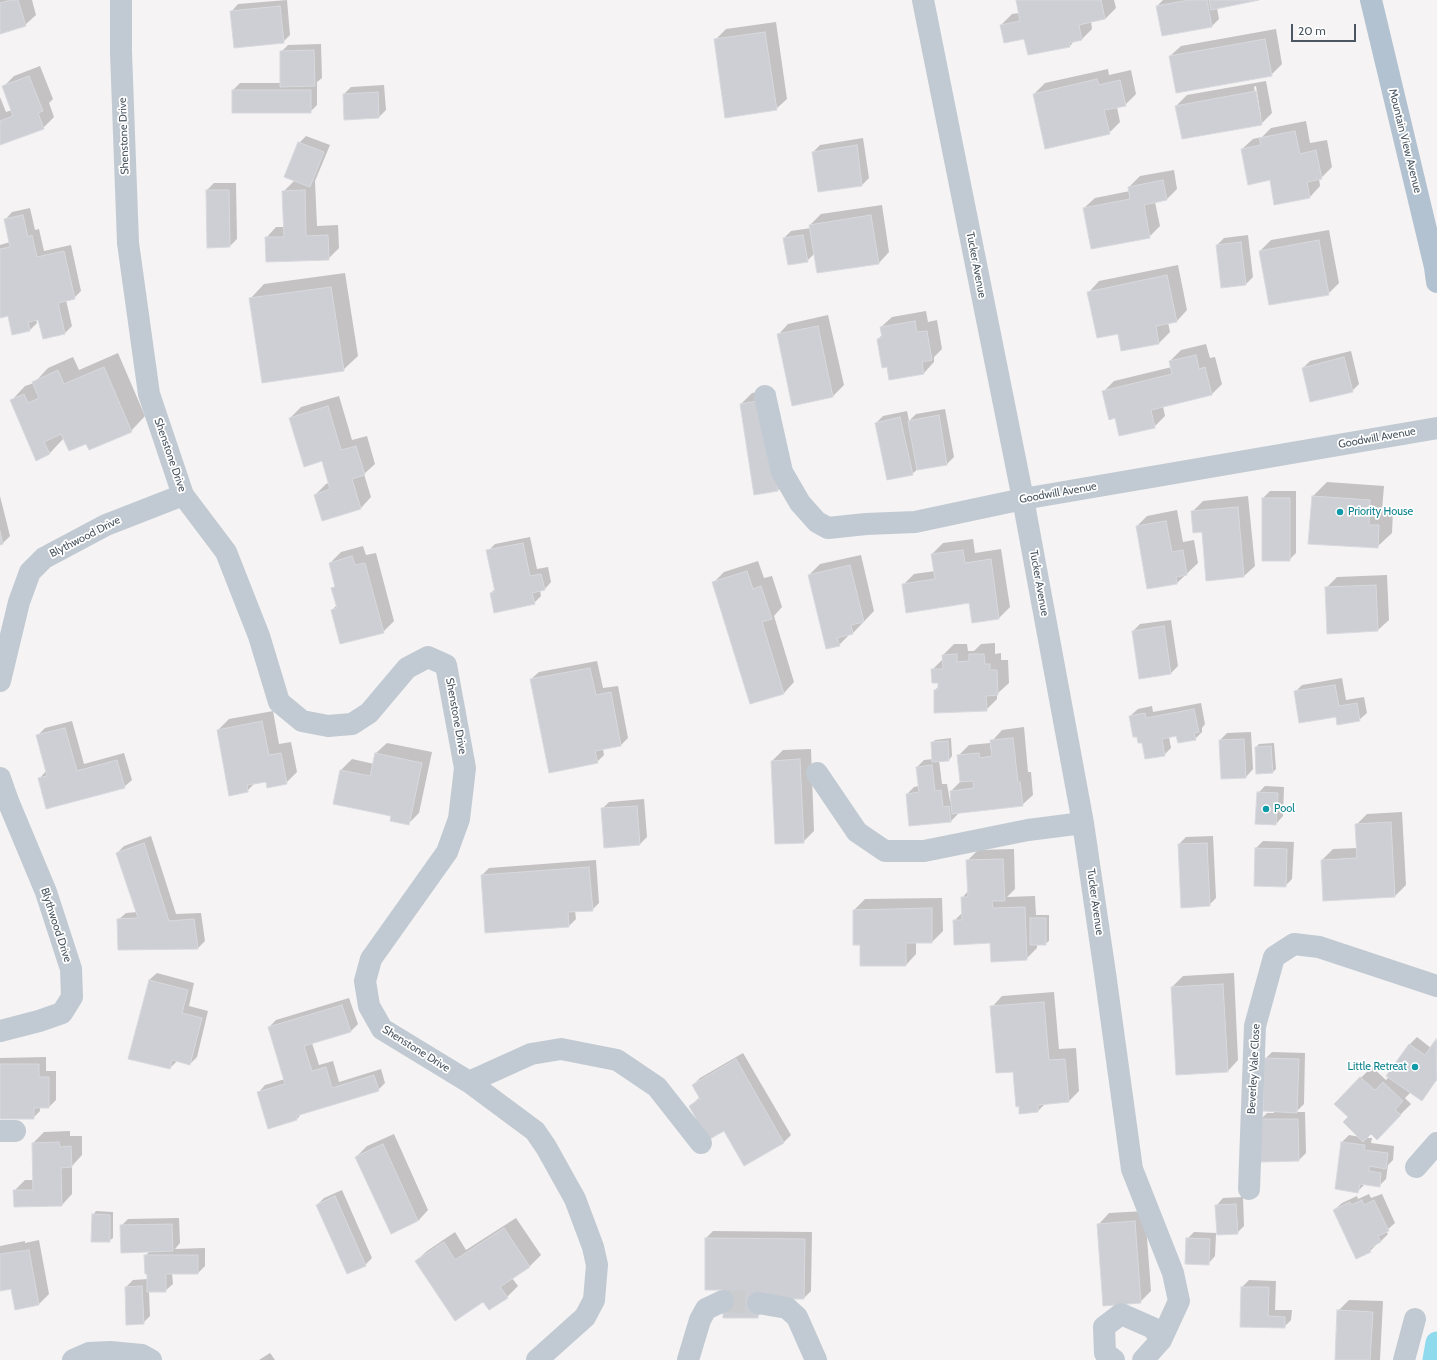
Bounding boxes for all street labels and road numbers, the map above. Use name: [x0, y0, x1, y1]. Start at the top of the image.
street label: Mountain View Avenue: [1386, 87, 1424, 195]
street label: Shenstone Drive: [116, 97, 132, 175]
street label: Tucker Avenue: [963, 231, 989, 299]
street label: Shenstone Drive: [151, 416, 189, 494]
street label: Goodwill Avenue: [1337, 425, 1417, 451]
street label: Goodwill Avenue: [1018, 480, 1098, 506]
street label: Blythwood Drive: [48, 514, 122, 560]
street label: Tucker Avenue: [1027, 549, 1051, 617]
street label: Shenstone Drive: [443, 677, 469, 755]
street label: Tucker Avenue: [1084, 868, 1106, 936]
street label: Blythwood Drive: [38, 886, 74, 964]
street label: Shenstone Drive: [380, 1023, 452, 1075]
street label: Beverley Vale Close: [1245, 1023, 1263, 1115]

